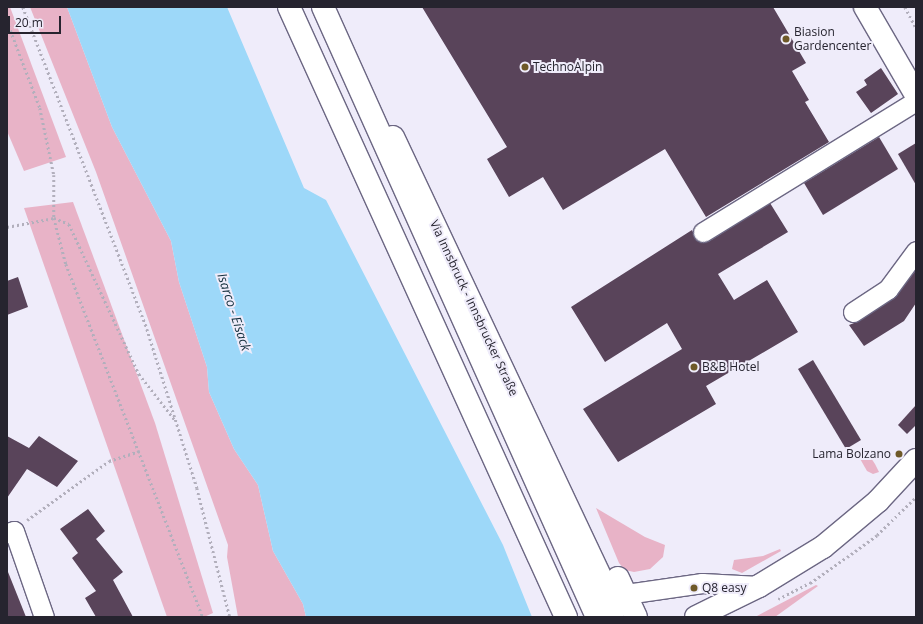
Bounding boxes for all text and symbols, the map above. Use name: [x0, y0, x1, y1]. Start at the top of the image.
scale bar: [10, 8, 63, 34]
text: 20 m: [15, 14, 43, 31]
place label: Biasion Gardencenter: [794, 25, 872, 53]
marker: Biasion Gardencenter: [781, 34, 791, 44]
place label: TechnoAlpin: [533, 60, 602, 74]
marker: TechnoAlpin: [520, 62, 530, 72]
street label: Via Innsbruck - Innsbrucker Straße: [427, 218, 521, 398]
water label: Isarco - Eisack: [214, 271, 254, 353]
place label: B&B Hotel: [702, 360, 759, 374]
marker: B&B Hotel: [689, 362, 699, 372]
place label: Lama Bolzano: [812, 447, 891, 461]
marker: Lama Bolzano: [894, 449, 904, 459]
place label: Q8 easy: [702, 581, 746, 595]
marker: Q8 easy: [689, 583, 699, 593]

